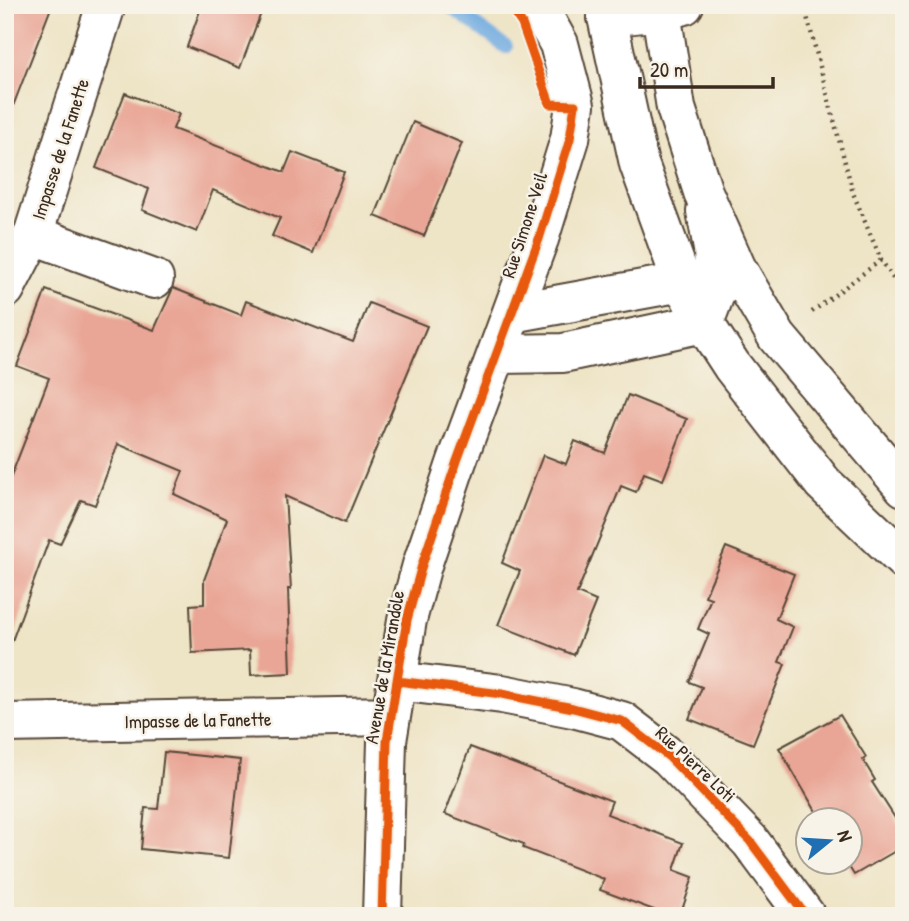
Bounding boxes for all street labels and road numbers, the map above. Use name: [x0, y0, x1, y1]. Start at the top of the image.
street label: Impasse de la Fanette: [25, 75, 95, 223]
street label: Rue Simone Veil: [495, 168, 554, 281]
street label: Avenue de la Mirandole: [358, 588, 410, 746]
street label: Impasse de la Fanette: [124, 706, 272, 734]
street label: Rue Pierre Loti: [650, 720, 742, 808]

